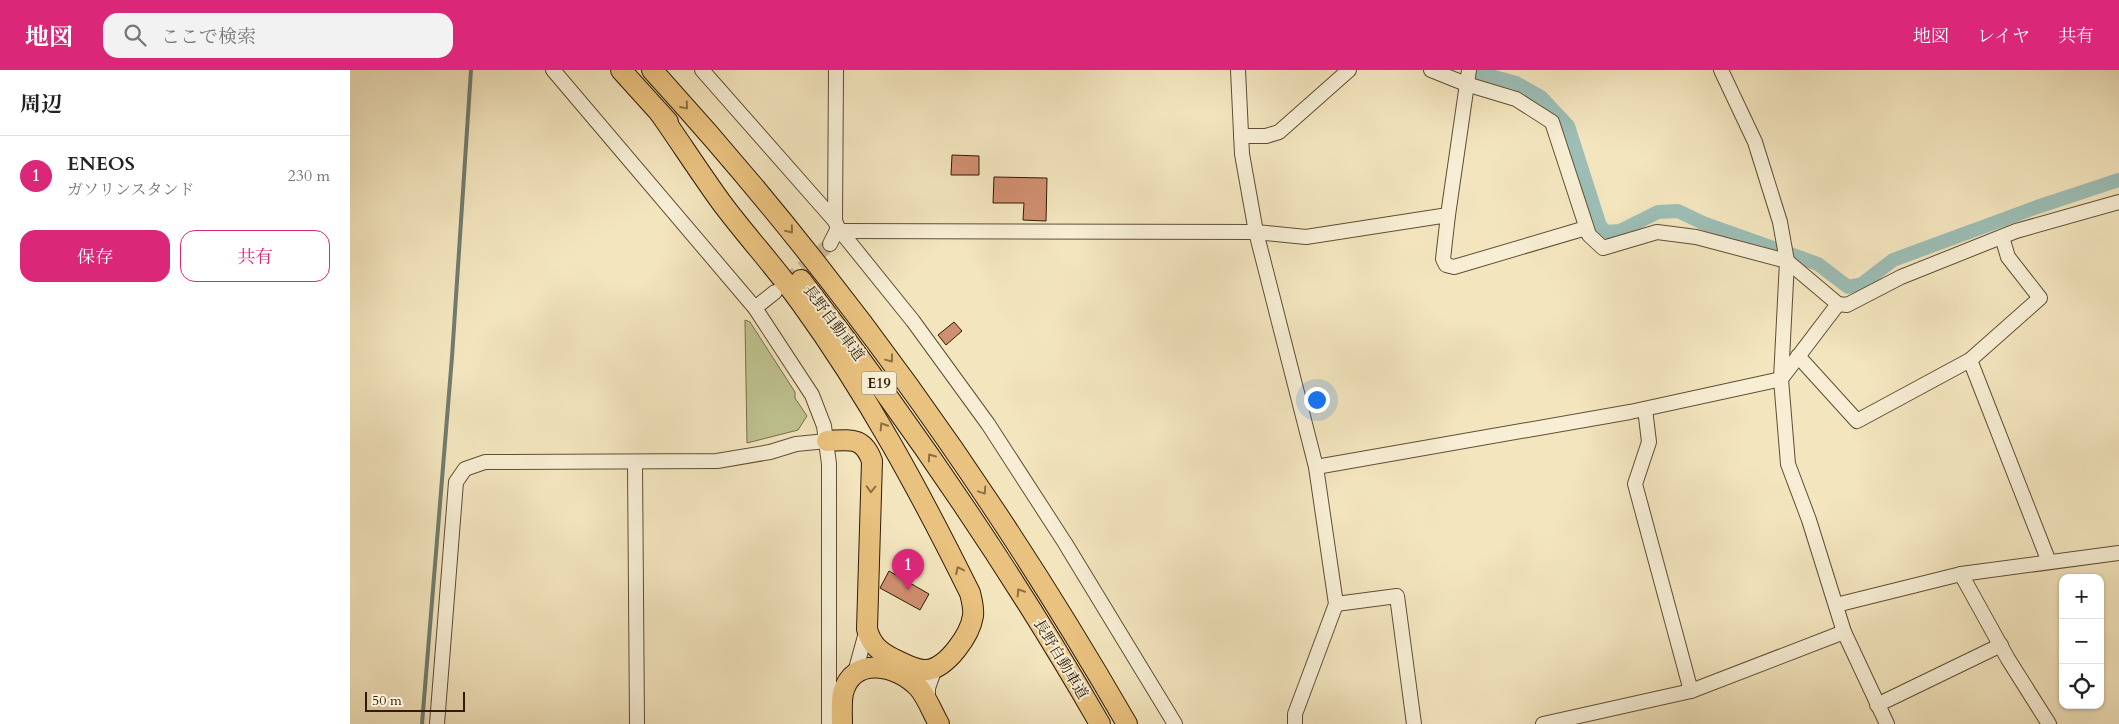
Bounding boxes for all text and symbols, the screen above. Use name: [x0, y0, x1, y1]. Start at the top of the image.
search box: [103, 13, 453, 58]
text: 地図: [25, 21, 73, 54]
icon: search: [121, 21, 149, 49]
text: ここで検索: [161, 24, 256, 50]
text: 地図: [1913, 24, 1949, 49]
text: レイヤ: [1977, 24, 2030, 49]
text: 共有: [2058, 24, 2094, 49]
text: 周辺: [20, 90, 62, 119]
one-way arrow: [679, 101, 688, 110]
text: ENEOS: [67, 151, 135, 177]
text: 1: [32, 165, 40, 187]
text: 230 m: [288, 165, 330, 187]
text: ガソリンスタンド: [67, 179, 195, 201]
one-way arrow: [784, 225, 793, 234]
button: 保存: [20, 230, 170, 282]
button: 共有: [180, 230, 330, 282]
street label: 長野自動車道: [799, 281, 869, 365]
one-way arrow: [884, 353, 892, 362]
road number: E19: [862, 372, 896, 394]
your location: [1304, 387, 1330, 413]
one-way arrow: [879, 423, 889, 432]
one-way arrow: [928, 453, 937, 462]
one-way arrow: [866, 486, 876, 493]
one-way arrow: [977, 486, 986, 495]
pin: 1: [892, 549, 924, 590]
one-way arrow: [954, 566, 965, 575]
map controls: [2059, 574, 2104, 709]
button: +: [2059, 574, 2104, 619]
one-way arrow: [1017, 589, 1027, 598]
street label: 長野自動車道: [1029, 615, 1093, 703]
button: −: [2059, 619, 2104, 664]
button: locate: [2059, 664, 2104, 709]
scale bar: [365, 689, 465, 712]
text: 50 m: [372, 691, 402, 710]

